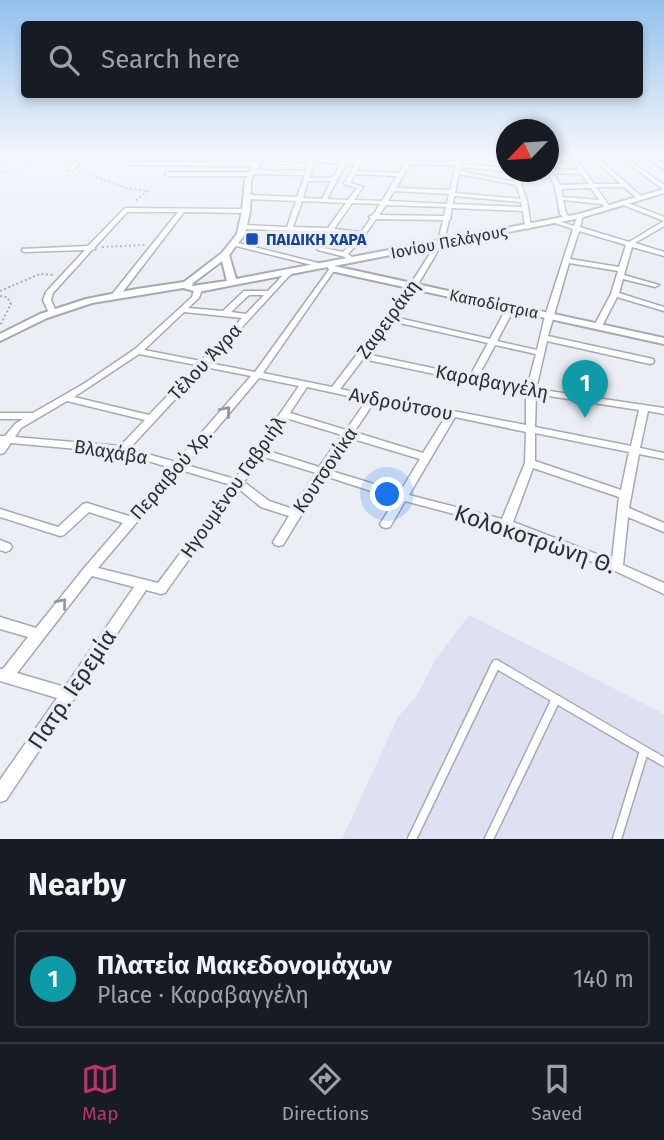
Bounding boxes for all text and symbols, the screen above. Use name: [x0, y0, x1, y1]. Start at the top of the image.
search box: [21, 21, 643, 98]
icon: search: [45, 41, 83, 79]
text: Search here: [101, 44, 240, 75]
north arrow: [496, 119, 559, 182]
street label: Ιονίου Πελάγους: [389, 221, 509, 263]
place label: ΠΑΙΔΙΚΗ ΧΑΡΑ: [266, 230, 367, 249]
marker: ΠΑΙΔΙΚΗ ΧΑΡΑ: [244, 231, 260, 247]
street label: Ζαφειράκη: [352, 275, 424, 363]
street label: Καποδίστρια: [448, 285, 540, 323]
street label: Τέλου Άγρα: [164, 319, 246, 405]
street label: Καραβαγγέλη: [433, 360, 551, 404]
pin: 1: [562, 360, 608, 418]
street label: Ανδρούτσου: [347, 383, 455, 425]
one-way arrow: [218, 406, 230, 419]
street label: Ηγουμένου Γαβριήλ: [176, 411, 291, 562]
street label: Κουτσονίκα: [288, 423, 362, 517]
street label: Περαιβού Χρ.: [125, 424, 217, 524]
street label: Βλαχάβα: [73, 435, 149, 469]
your location: [370, 477, 404, 511]
street label: Κολοκοτρώνη Θ.: [451, 498, 619, 580]
one-way arrow: [54, 598, 66, 611]
street label: Πατρ. Ιερεμία: [22, 624, 122, 754]
text: Nearby: [28, 867, 126, 903]
text: Πλατεία Μακεδονομάχων: [97, 950, 392, 981]
text: 1: [48, 965, 58, 993]
text: 140 m: [573, 965, 634, 993]
text: Place · Καραβαγγέλη: [97, 981, 309, 1009]
tab: Map: [81, 1060, 119, 1125]
tab: Directions: [282, 1060, 369, 1125]
tab: Saved: [531, 1060, 583, 1125]

